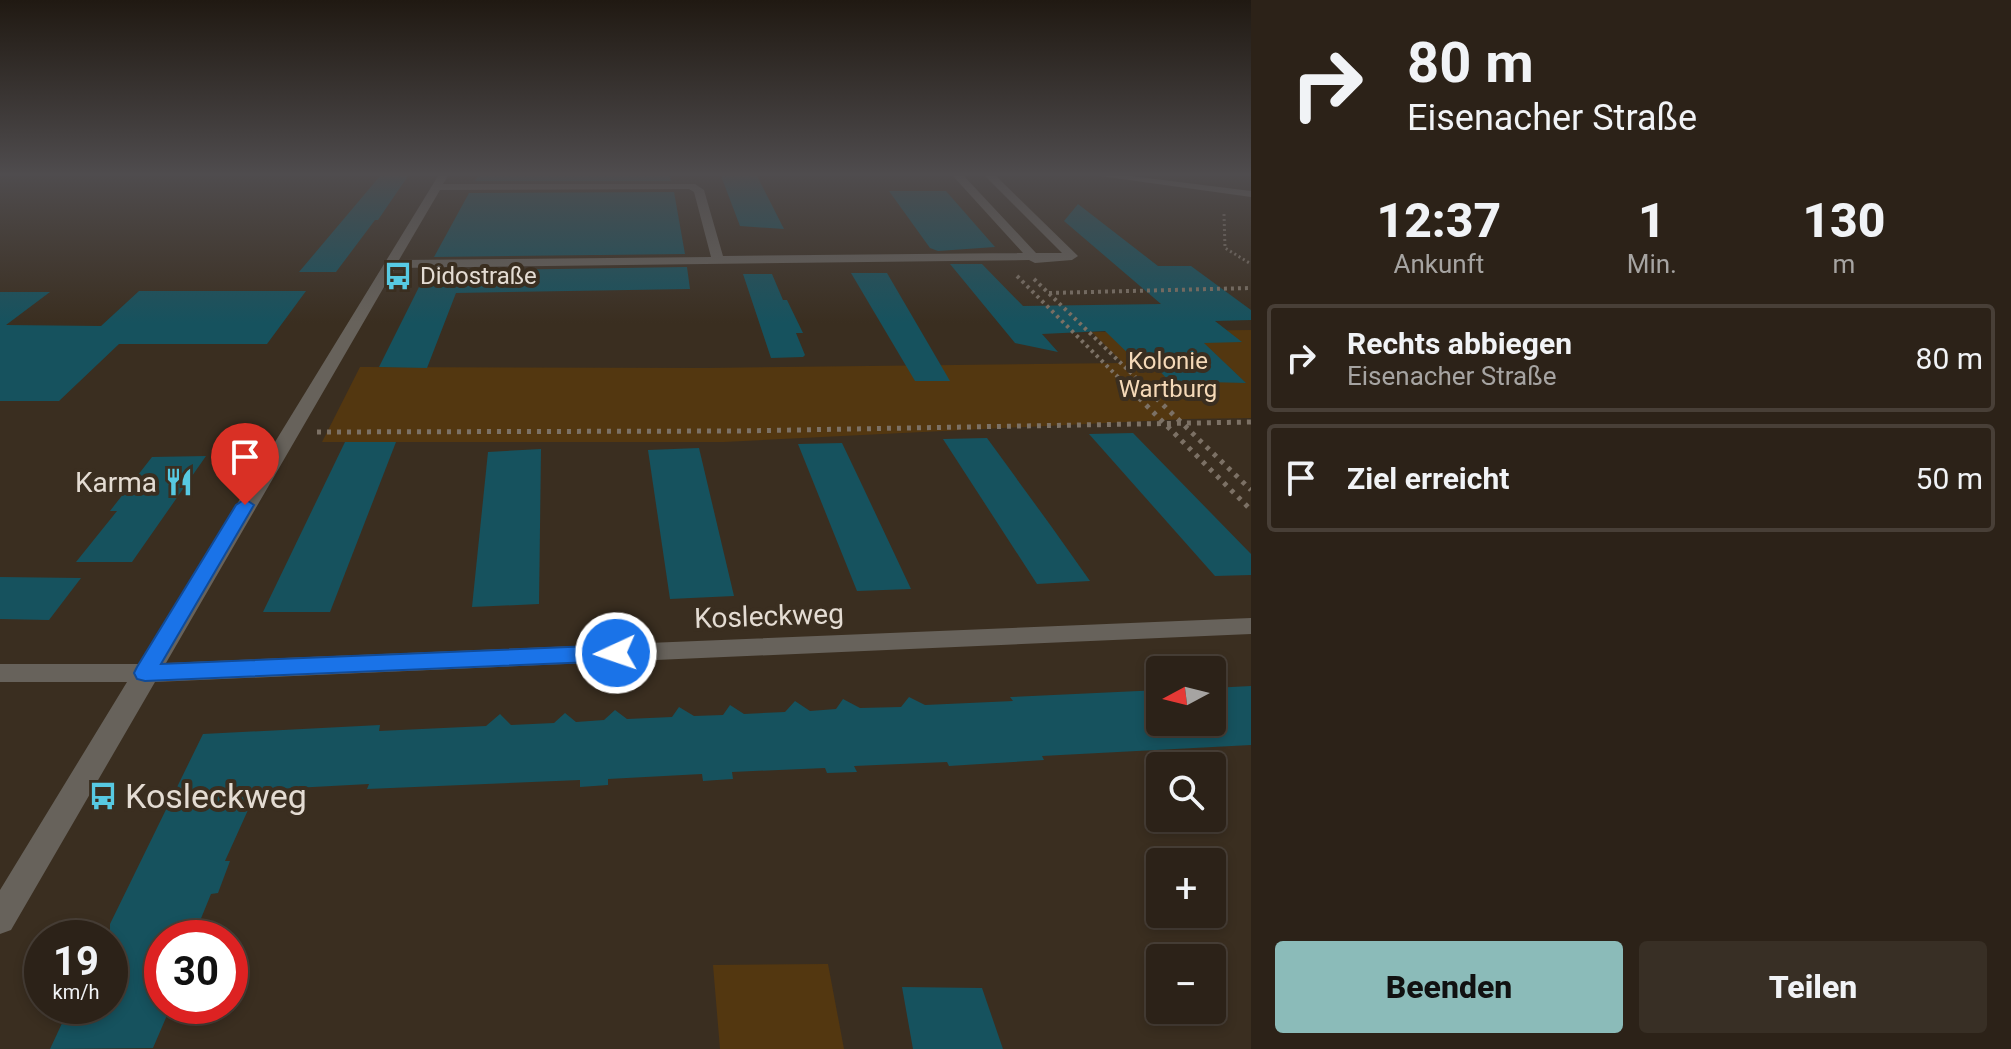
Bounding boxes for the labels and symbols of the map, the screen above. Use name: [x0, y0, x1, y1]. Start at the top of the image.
bus stop icon: Didostraße: [383, 261, 413, 291]
place label: Didostraße: [420, 262, 537, 290]
park label: Kolonie Wartburg: [1119, 347, 1217, 403]
pin: [211, 423, 279, 505]
place label: Karma: [75, 466, 157, 499]
restaurant icon: Karma: [164, 467, 194, 497]
street label: Kosleckweg: [694, 597, 844, 635]
position arrow: [574, 611, 658, 695]
north arrow: [1146, 656, 1226, 736]
place label: Kosleckweg: [125, 776, 307, 816]
bus stop icon: Kosleckweg: [88, 781, 118, 811]
speed limit sign: 30: [144, 920, 248, 1024]

